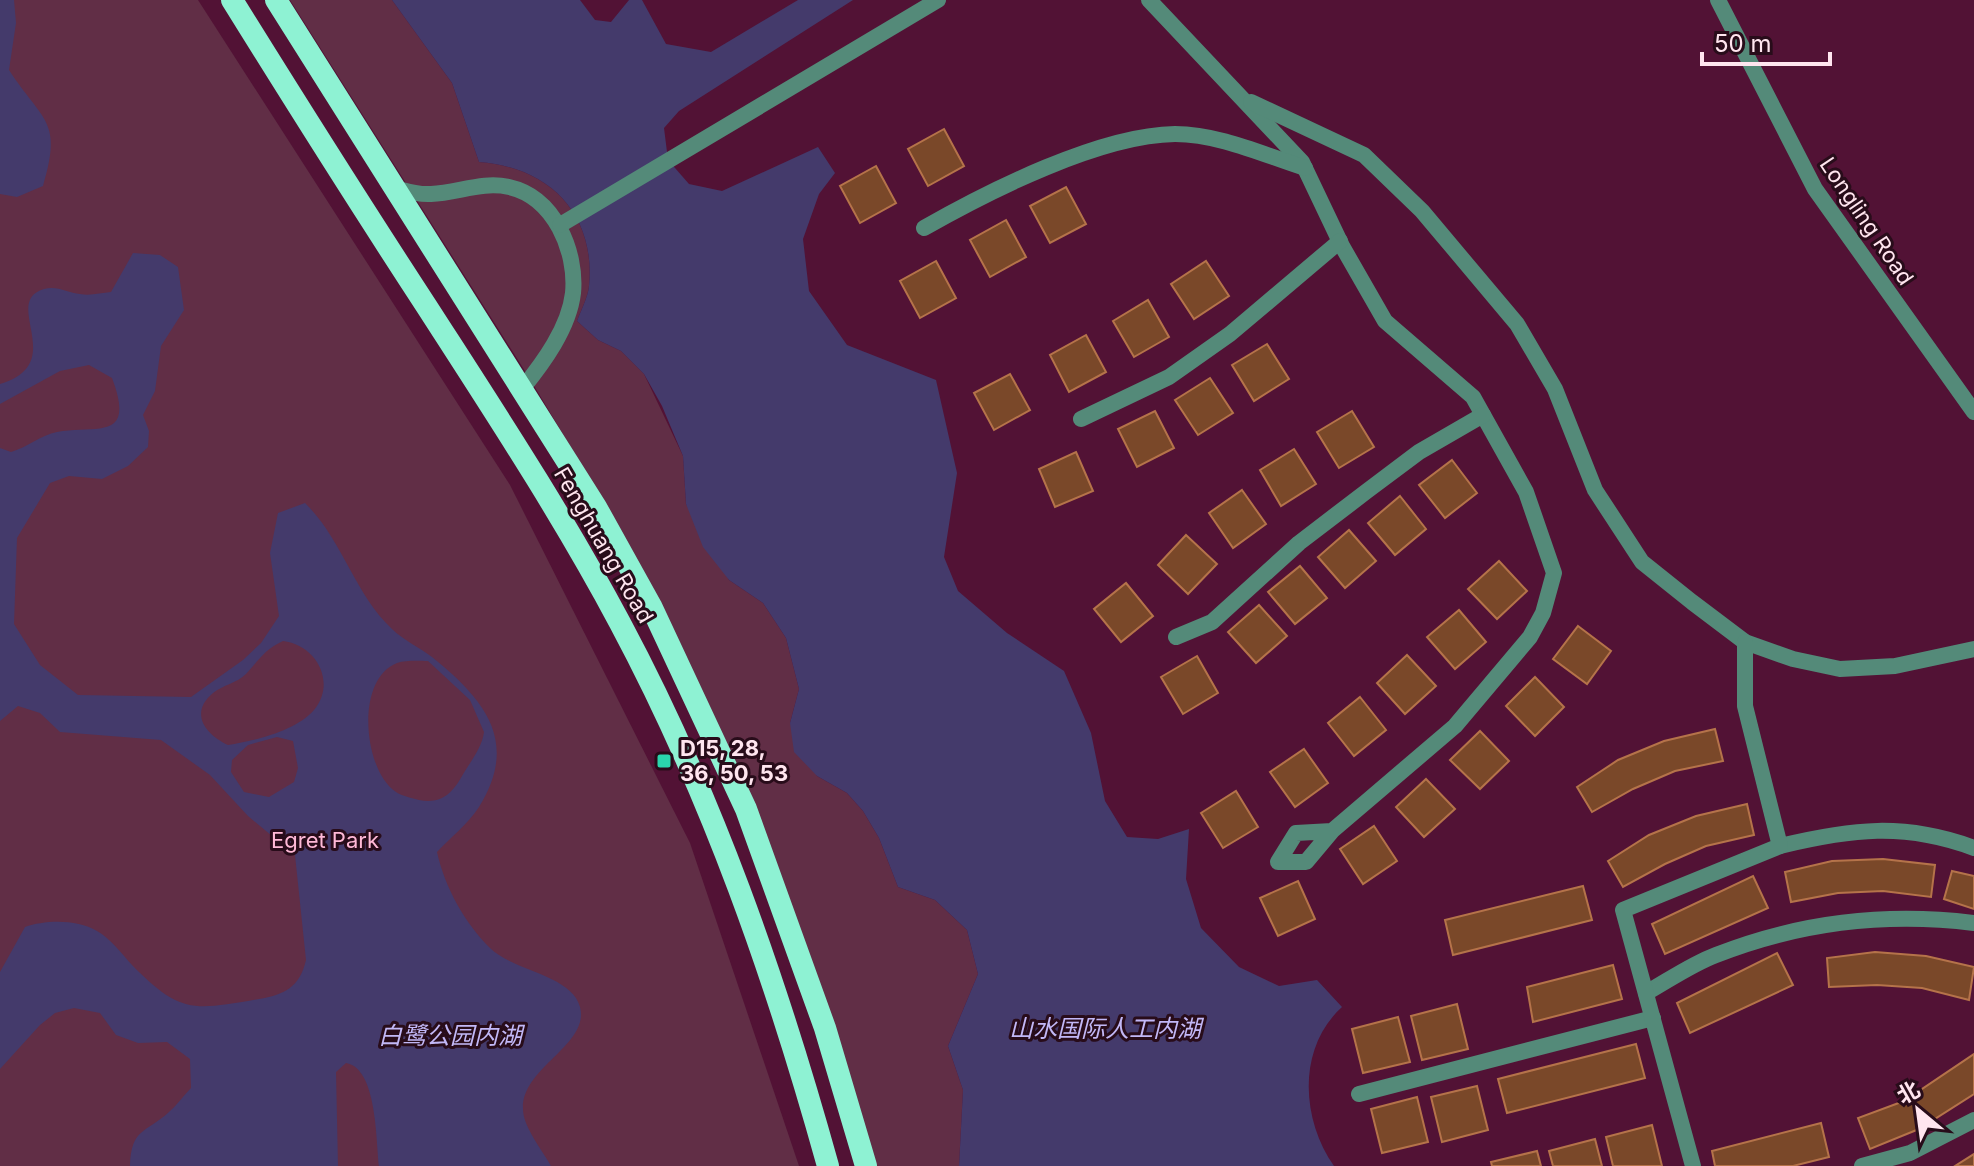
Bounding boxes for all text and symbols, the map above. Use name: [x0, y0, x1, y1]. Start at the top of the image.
scale bar: [1702, 16, 1830, 66]
text: 50 m: [1714, 29, 1772, 58]
street label: Longling Road: [1815, 152, 1919, 290]
street label: Fenghuang Road: [549, 462, 659, 628]
place label: D15, 28, 36, 50, 53: [680, 735, 788, 786]
marker: D15, 28, 36, 50, 53: [655, 752, 673, 770]
park label: Egret Park: [271, 827, 379, 853]
water label: 山水国际人工内湖: [1009, 1014, 1205, 1043]
water label: 白鹭公园内湖: [378, 1021, 526, 1050]
north arrow: [1878, 1070, 1958, 1150]
text: 北: [1892, 1076, 1924, 1109]

